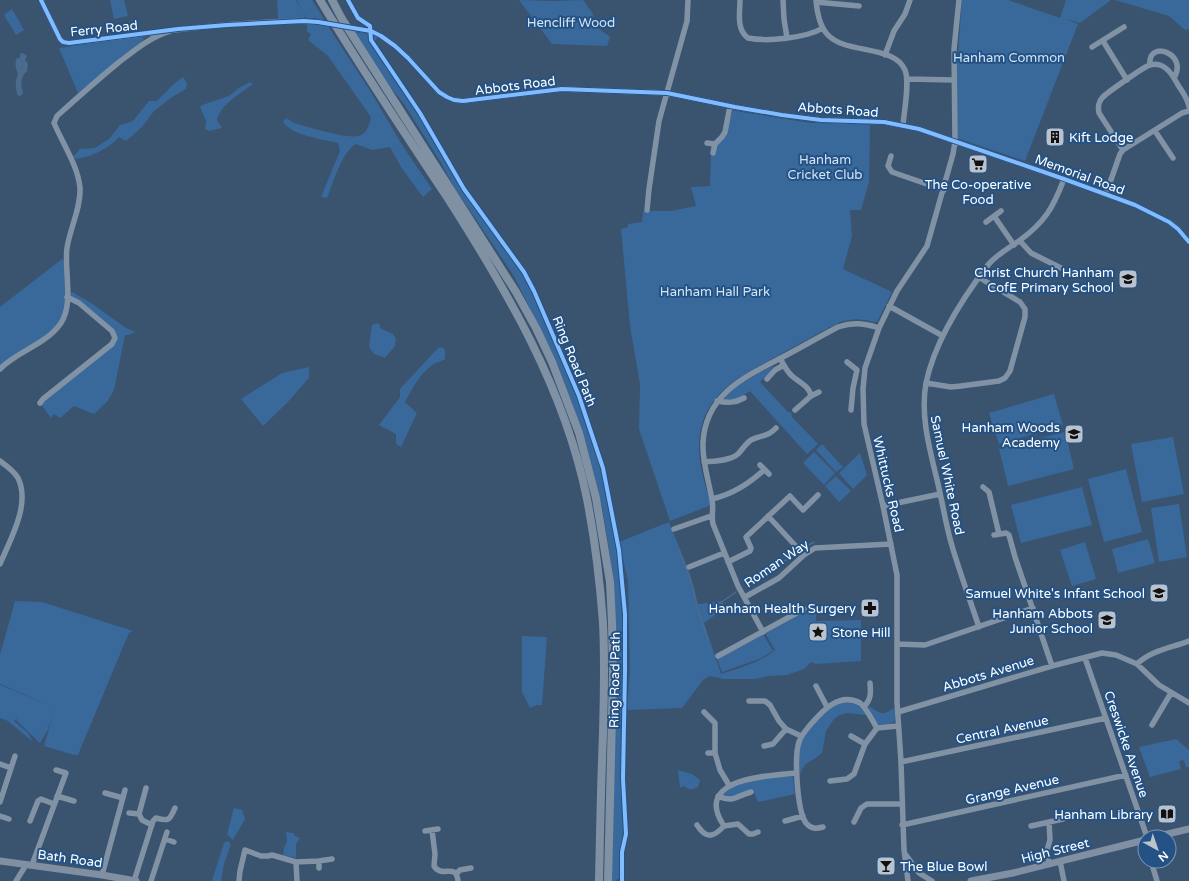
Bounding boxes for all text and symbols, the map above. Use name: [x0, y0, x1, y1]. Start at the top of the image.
park label: Hencliff Wood: [527, 15, 615, 31]
street label: Ferry Road: [70, 17, 139, 40]
park label: Hanham Common: [953, 50, 1065, 66]
street label: Abbots Road: [474, 73, 556, 99]
street label: Abbots Road: [797, 99, 879, 121]
building icon: Kift Lodge: [1044, 126, 1066, 148]
place label: Kift Lodge: [1069, 130, 1133, 146]
street label: Memorial Road: [1033, 151, 1127, 199]
park label: Hanham Cricket Club: [787, 152, 863, 183]
supermarket icon: The Co-operative Food: [967, 153, 989, 175]
place label: The Co-operative Food: [925, 177, 1031, 208]
place label: Christ Church Hanham CofE Primary School: [974, 265, 1114, 296]
school or university icon: Christ Church Hanham CofE Primary School: [1117, 268, 1139, 290]
park label: Hanham Hall Park: [660, 284, 770, 300]
street label: Ring Road Path: [549, 314, 600, 409]
street label: Samuel White Road: [927, 414, 967, 536]
place label: Hanham Woods Academy: [962, 420, 1060, 451]
school or university icon: Hanham Woods Academy: [1063, 423, 1085, 445]
street label: Whittucks Road: [869, 434, 907, 534]
street label: Roman Way: [741, 536, 812, 591]
school or university icon: Samuel White's Infant School: [1148, 582, 1170, 604]
place label: Samuel White's Infant School: [965, 586, 1145, 602]
pharmacy icon: Hanham Health Surgery: [859, 597, 881, 619]
place label: Hanham Health Surgery: [709, 601, 856, 617]
place label: Hanham Abbots Junior School: [992, 606, 1093, 637]
school or university icon: Hanham Abbots Junior School: [1096, 609, 1118, 631]
place icon: Stone Hill: [807, 621, 829, 643]
place label: Stone Hill: [832, 625, 891, 641]
street label: Ring Road Path: [606, 632, 624, 728]
street label: Abbots Avenue: [941, 652, 1036, 695]
street label: Creswicke Avenue: [1100, 689, 1152, 800]
street label: Central Avenue: [954, 712, 1050, 748]
street label: Grange Avenue: [964, 771, 1061, 809]
library icon: Hanham Library: [1156, 803, 1178, 825]
place label: Hanham Library: [1054, 807, 1153, 823]
north arrow: [1137, 829, 1177, 869]
street label: High Street: [1020, 835, 1091, 867]
street label: Bath Road: [37, 847, 103, 871]
text: N: [1156, 848, 1171, 864]
bar icon: The Blue Bowl: [875, 855, 897, 877]
place label: The Blue Bowl: [900, 859, 988, 875]

